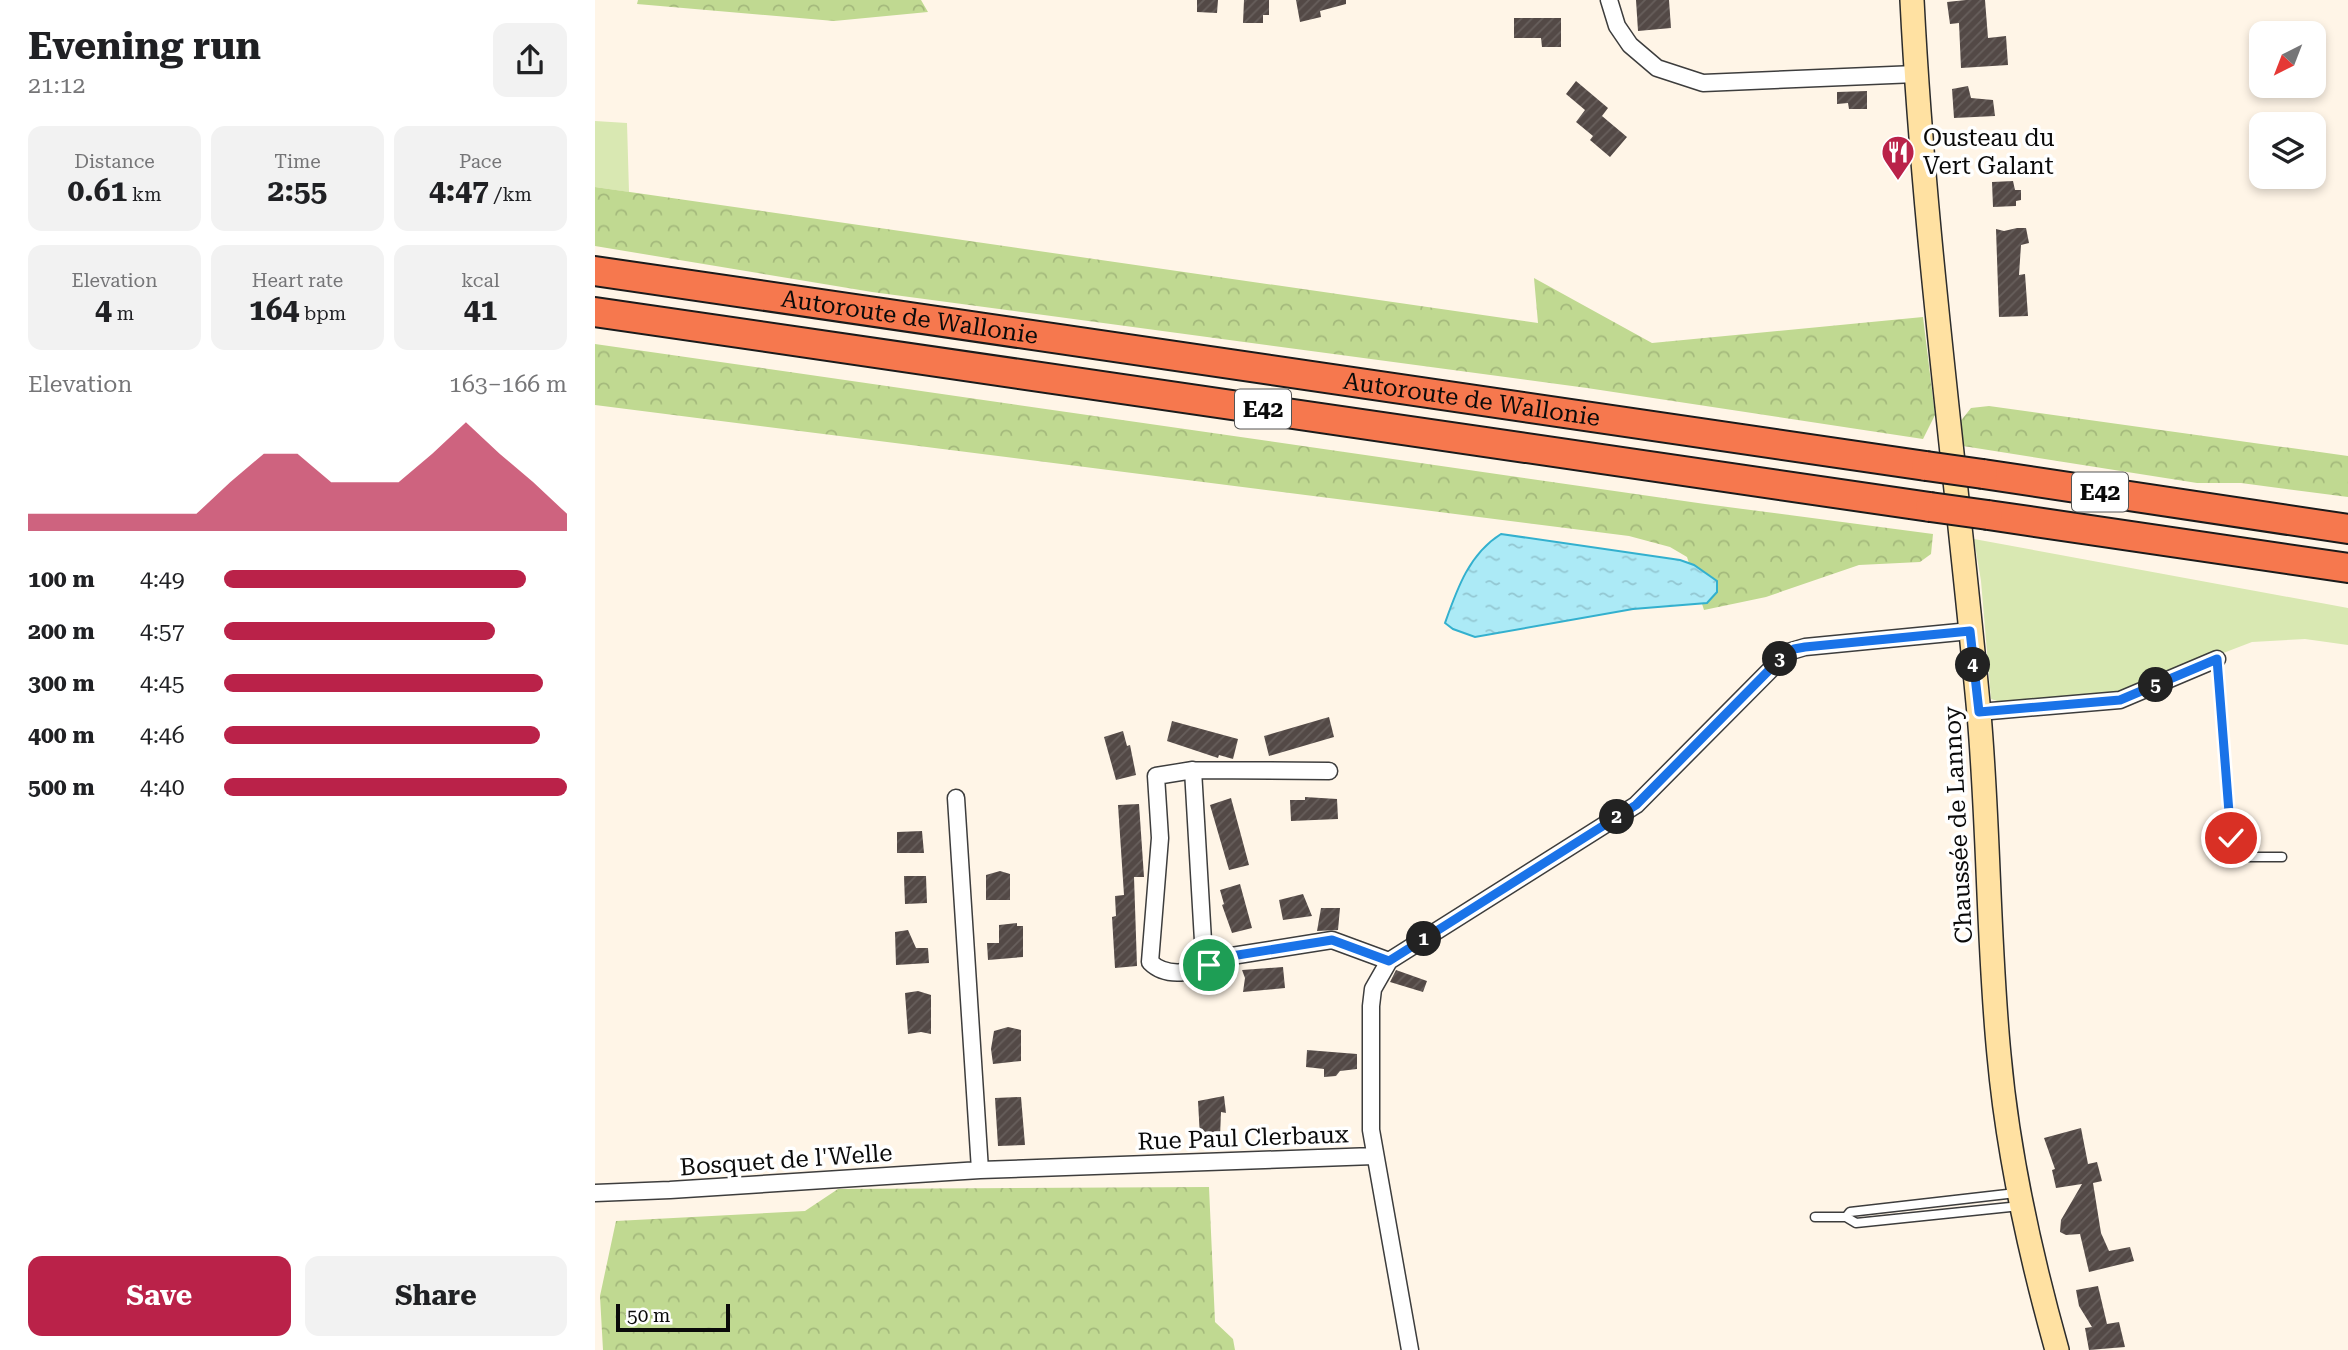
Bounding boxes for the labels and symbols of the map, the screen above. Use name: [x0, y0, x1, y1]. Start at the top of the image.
north arrow: [2249, 21, 2326, 98]
place label: Ousteau du Vert Galant: [1923, 124, 2055, 180]
restaurant icon: Ousteau du Vert Galant: [1879, 133, 1917, 182]
street label: Autoroute de Wallonie: [779, 284, 1040, 350]
street label: Autoroute de Wallonie: [1341, 367, 1602, 432]
road number: E42: [1235, 390, 1291, 428]
road number: E42: [2072, 472, 2128, 512]
pin: 3: [1763, 642, 1797, 676]
pin: 4: [1955, 648, 1991, 682]
pin: 5: [2139, 668, 2173, 702]
street label: Chaussée de Lannoy: [1938, 705, 1978, 944]
pin: 2: [1599, 800, 1635, 834]
pin: [2201, 808, 2261, 868]
pin: 1: [1407, 922, 1441, 956]
pin: [1179, 935, 1239, 995]
street label: Rue Paul Clerbaux: [1137, 1120, 1349, 1156]
street label: Bosquet de l'Welle: [679, 1139, 893, 1181]
scale bar: [616, 1301, 730, 1333]

